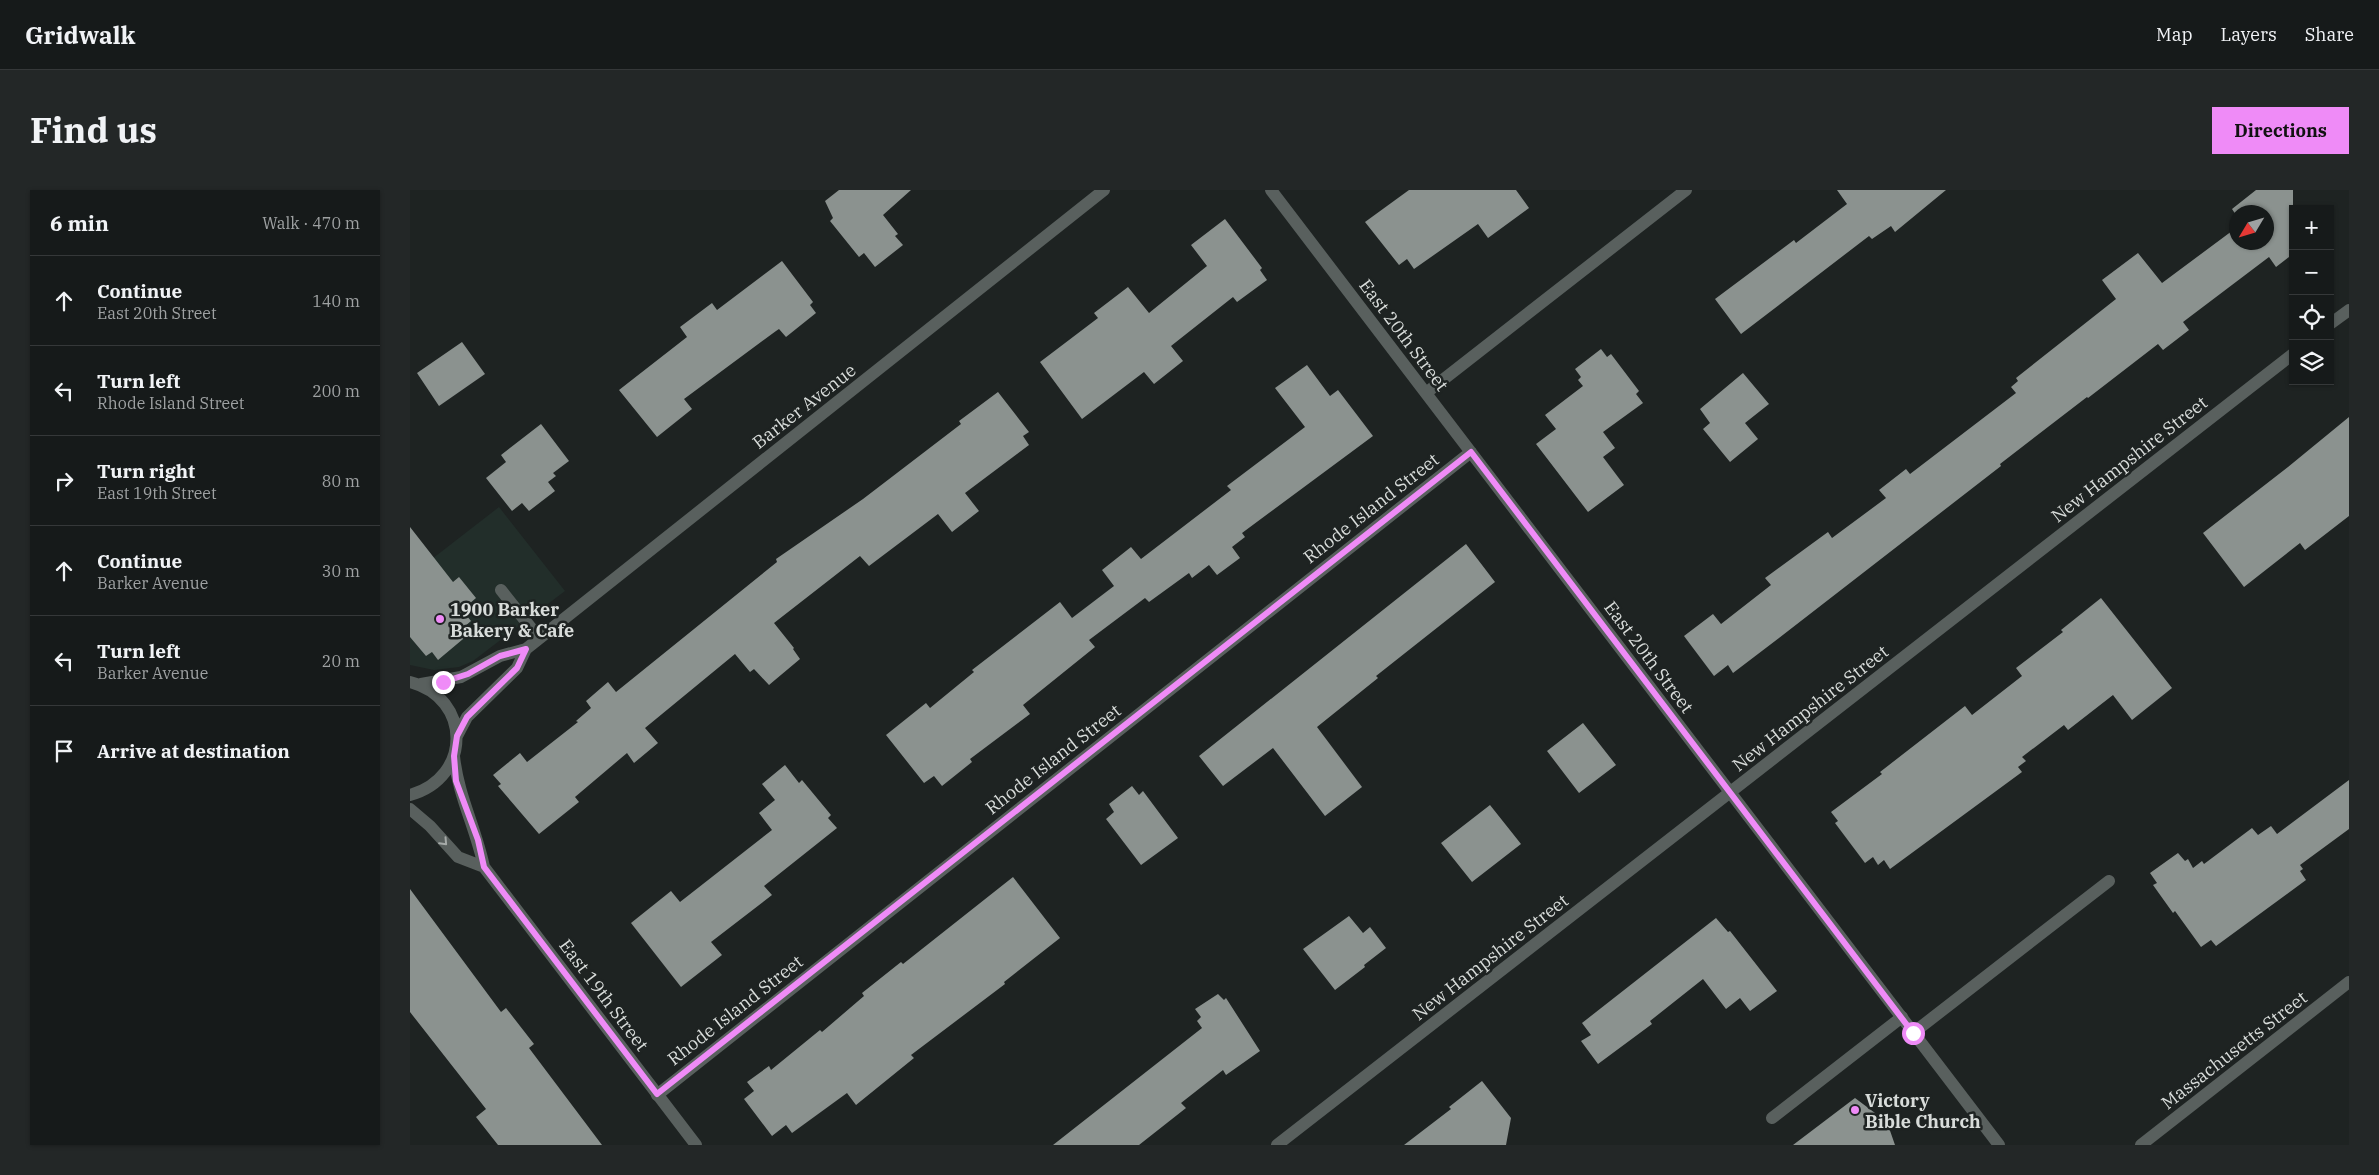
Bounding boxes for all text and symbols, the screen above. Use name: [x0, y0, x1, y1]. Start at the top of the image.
text: Gridwalk: [25, 19, 135, 51]
text: Map: [2156, 23, 2193, 46]
text: Layers: [2221, 23, 2277, 46]
text: Share: [2305, 23, 2354, 46]
text: Find us: [30, 107, 157, 153]
button: Directions: [2212, 107, 2349, 154]
north arrow: [2229, 205, 2274, 250]
map controls: [2289, 205, 2334, 385]
button: +: [2289, 205, 2334, 250]
text: 6 min: [50, 209, 109, 237]
text: Walk · 470 m: [262, 213, 360, 233]
button: −: [2289, 250, 2334, 295]
street label: East 20th Street: [1354, 274, 1454, 396]
text: Continue: [97, 279, 182, 303]
icon: ahead: [50, 287, 78, 315]
text: 140 m: [312, 291, 360, 311]
button: locate: [2289, 295, 2334, 340]
text: East 20th Street: [97, 303, 217, 323]
button: layers: [2289, 340, 2334, 385]
street label: Barker Avenue: [748, 358, 860, 454]
text: Turn left: [97, 369, 180, 393]
icon: left: [50, 377, 78, 405]
text: 200 m: [312, 381, 360, 401]
street label: New Hampshire Street: [2046, 391, 2212, 527]
text: Rhode Island Street: [97, 393, 244, 413]
street label: Rhode Island Street: [1299, 448, 1443, 568]
text: Turn right: [97, 459, 195, 483]
icon: right: [50, 467, 78, 495]
text: 80 m: [322, 471, 360, 491]
text: East 19th Street: [97, 483, 217, 503]
text: Continue: [97, 549, 182, 573]
icon: ahead: [50, 557, 78, 585]
text: 30 m: [322, 561, 360, 581]
text: Barker Avenue: [97, 573, 208, 593]
street label: East 20th Street: [1599, 596, 1699, 718]
place label: 1900 Barker Bakery & Cafe: [450, 598, 574, 642]
marker: 1900 Barker Bakery & Cafe: [434, 613, 446, 625]
text: Turn left: [97, 639, 180, 663]
street label: New Hampshire Street: [1727, 640, 1893, 776]
icon: left: [50, 647, 78, 675]
text: 20 m: [322, 651, 360, 671]
text: Barker Avenue: [97, 663, 208, 683]
route end: [432, 671, 455, 694]
street label: Rhode Island Street: [981, 699, 1125, 819]
icon: arrive: [50, 737, 78, 765]
text: Arrive at destination: [97, 739, 290, 763]
one-way arrow: [439, 836, 448, 845]
street label: New Hampshire Street: [1407, 889, 1573, 1025]
street label: East 19th Street: [554, 934, 654, 1056]
street label: Rhode Island Street: [663, 950, 807, 1070]
street label: Massachusetts Street: [2156, 986, 2312, 1114]
route start: [1902, 1022, 1925, 1045]
place label: Victory Bible Church: [1865, 1089, 1981, 1133]
marker: Victory Bible Church: [1849, 1104, 1861, 1116]

